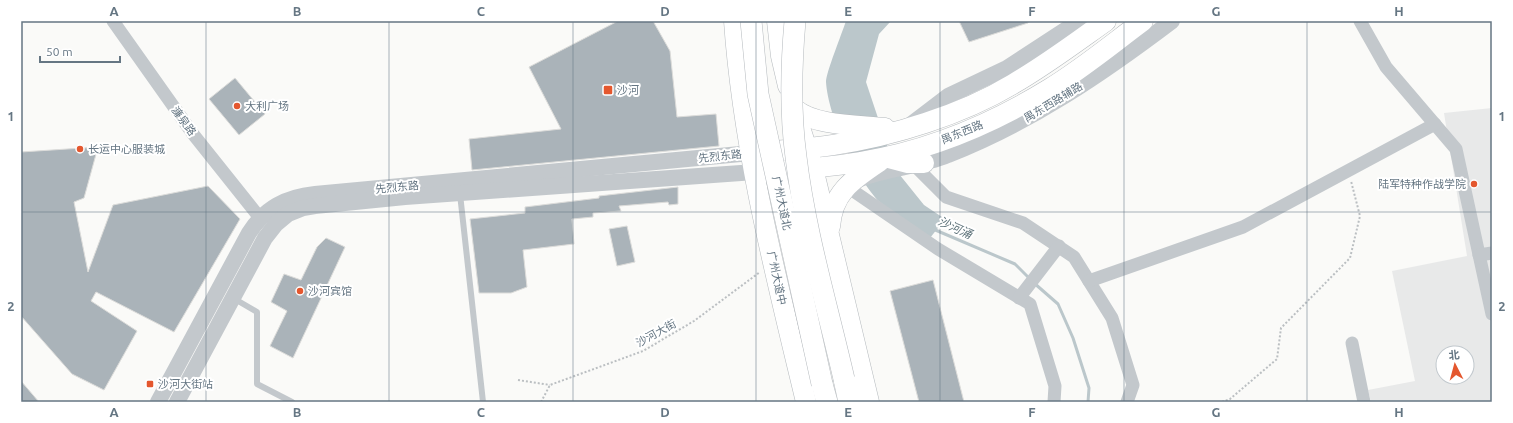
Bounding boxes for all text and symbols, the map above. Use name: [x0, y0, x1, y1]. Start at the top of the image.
text: A: [109, 4, 119, 18]
text: B: [293, 4, 302, 18]
text: C: [477, 4, 486, 18]
text: D: [660, 4, 670, 18]
text: E: [844, 4, 852, 18]
text: F: [1028, 4, 1036, 18]
text: G: [1212, 4, 1221, 18]
text: H: [1394, 4, 1404, 18]
scale bar: [40, 38, 120, 64]
text: 50 m: [46, 45, 73, 58]
street label: 禺东西路辅路: [1022, 80, 1084, 124]
marker: 沙河: [602, 84, 614, 96]
place label: 沙河: [617, 84, 639, 96]
place label: 大利广场: [245, 100, 289, 112]
marker: 大利广场: [232, 101, 242, 111]
street label: 濂泉路: [169, 104, 199, 138]
text: 1: [7, 109, 15, 123]
text: 1: [1498, 109, 1506, 123]
street label: 禺东西路: [939, 118, 985, 146]
place label: 长运中心服装城: [88, 143, 165, 155]
marker: 长运中心服装城: [75, 144, 85, 154]
street label: 先烈东路: [697, 148, 743, 164]
street label: 广州大道北: [770, 175, 794, 231]
place label: 陆军特种作战学院: [1378, 178, 1466, 190]
street label: 先烈东路: [375, 179, 419, 195]
marker: 陆军特种作战学院: [1469, 179, 1479, 189]
water label: 沙河涌: [936, 214, 976, 242]
street label: 广州大道中: [765, 250, 789, 306]
place label: 沙河宾馆: [308, 285, 352, 297]
marker: 沙河宾馆: [295, 286, 305, 296]
text: 2: [7, 299, 15, 313]
text: 2: [1498, 299, 1506, 313]
street label: 沙河大街: [634, 317, 678, 349]
north arrow: [1435, 345, 1475, 385]
text: 北: [1448, 349, 1460, 362]
place label: 沙河大街站: [158, 378, 213, 390]
marker: 沙河大街站: [145, 379, 155, 389]
text: A: [109, 405, 119, 419]
text: B: [293, 405, 302, 419]
text: C: [477, 405, 486, 419]
text: D: [660, 405, 670, 419]
text: E: [844, 405, 852, 419]
text: F: [1028, 405, 1036, 419]
text: G: [1212, 405, 1221, 419]
text: H: [1394, 405, 1404, 419]

